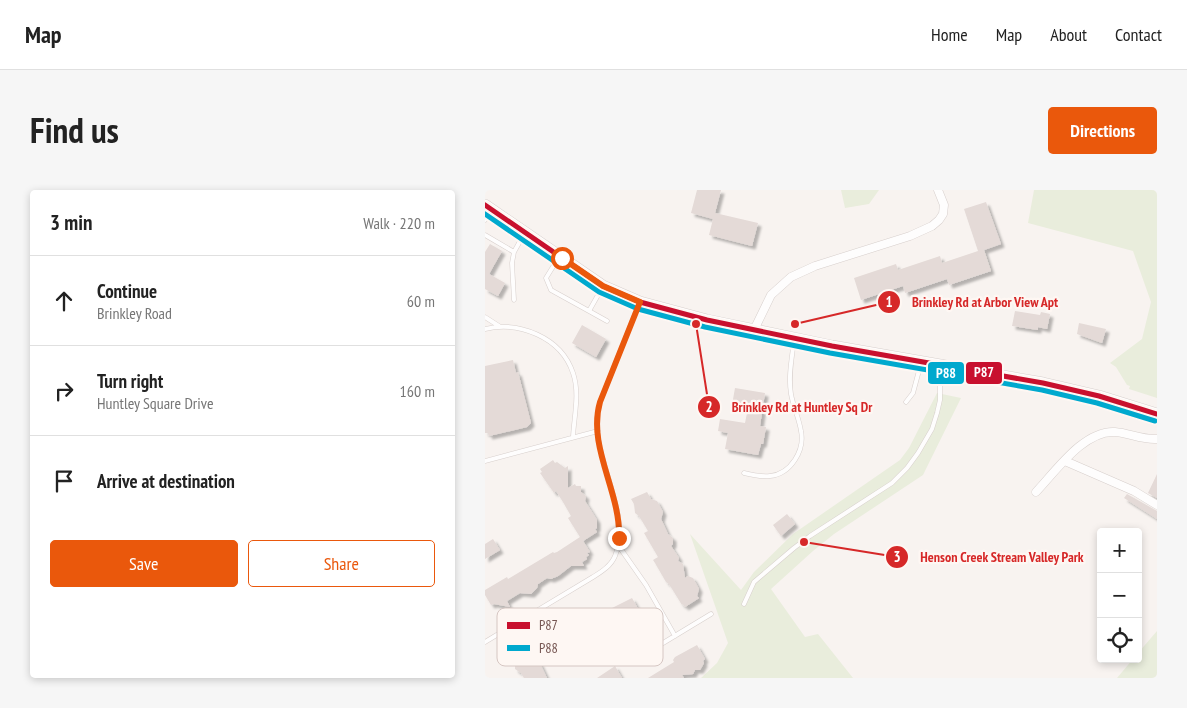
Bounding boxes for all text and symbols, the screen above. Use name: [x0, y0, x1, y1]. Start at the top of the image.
text: Map: [25, 19, 62, 50]
text: Home: [931, 23, 968, 46]
text: Map: [996, 23, 1022, 46]
text: About: [1050, 23, 1087, 46]
text: Contact: [1115, 23, 1162, 46]
text: Find us: [30, 107, 119, 153]
button: Directions: [1048, 107, 1157, 154]
text: 3 min: [50, 209, 92, 236]
text: Walk · 220 m: [363, 213, 435, 233]
route start: [551, 247, 574, 270]
text: Continue: [97, 279, 157, 303]
icon: ahead: [50, 287, 78, 315]
callout: Brinkley Rd at Arbor View Apt: [876, 287, 1069, 316]
text: 60 m: [407, 291, 435, 311]
text: 1: [885, 292, 893, 311]
text: Brinkley Rd at Arbor View Apt: [912, 293, 1058, 311]
text: Brinkley Road: [97, 303, 172, 323]
line badge: P88: [927, 361, 965, 385]
line badge: P87: [965, 361, 1003, 385]
text: P87: [974, 363, 994, 381]
text: P88: [936, 364, 956, 382]
text: Turn right: [97, 369, 163, 393]
icon: right: [50, 377, 78, 405]
text: 160 m: [400, 381, 435, 401]
callout: Brinkley Rd at Huntley Sq Dr: [696, 392, 882, 421]
text: Huntley Square Drive: [97, 393, 214, 413]
text: 2: [705, 397, 713, 416]
text: Brinkley Rd at Huntley Sq Dr: [732, 398, 873, 416]
icon: arrive: [50, 467, 78, 495]
text: Arrive at destination: [97, 469, 235, 493]
route end: [608, 527, 631, 550]
map controls: [1097, 528, 1142, 663]
button: +: [1097, 528, 1142, 573]
button: Save: [50, 540, 238, 587]
button: Share: [248, 540, 435, 587]
callout: Henson Creek Stream Valley Park: [884, 542, 1094, 571]
text: 3: [893, 547, 901, 566]
text: Henson Creek Stream Valley Park: [920, 548, 1084, 566]
button: −: [1097, 573, 1142, 618]
legend: [497, 608, 663, 666]
text: P87: [539, 616, 558, 634]
button: locate: [1097, 618, 1142, 663]
text: P88: [539, 639, 558, 657]

